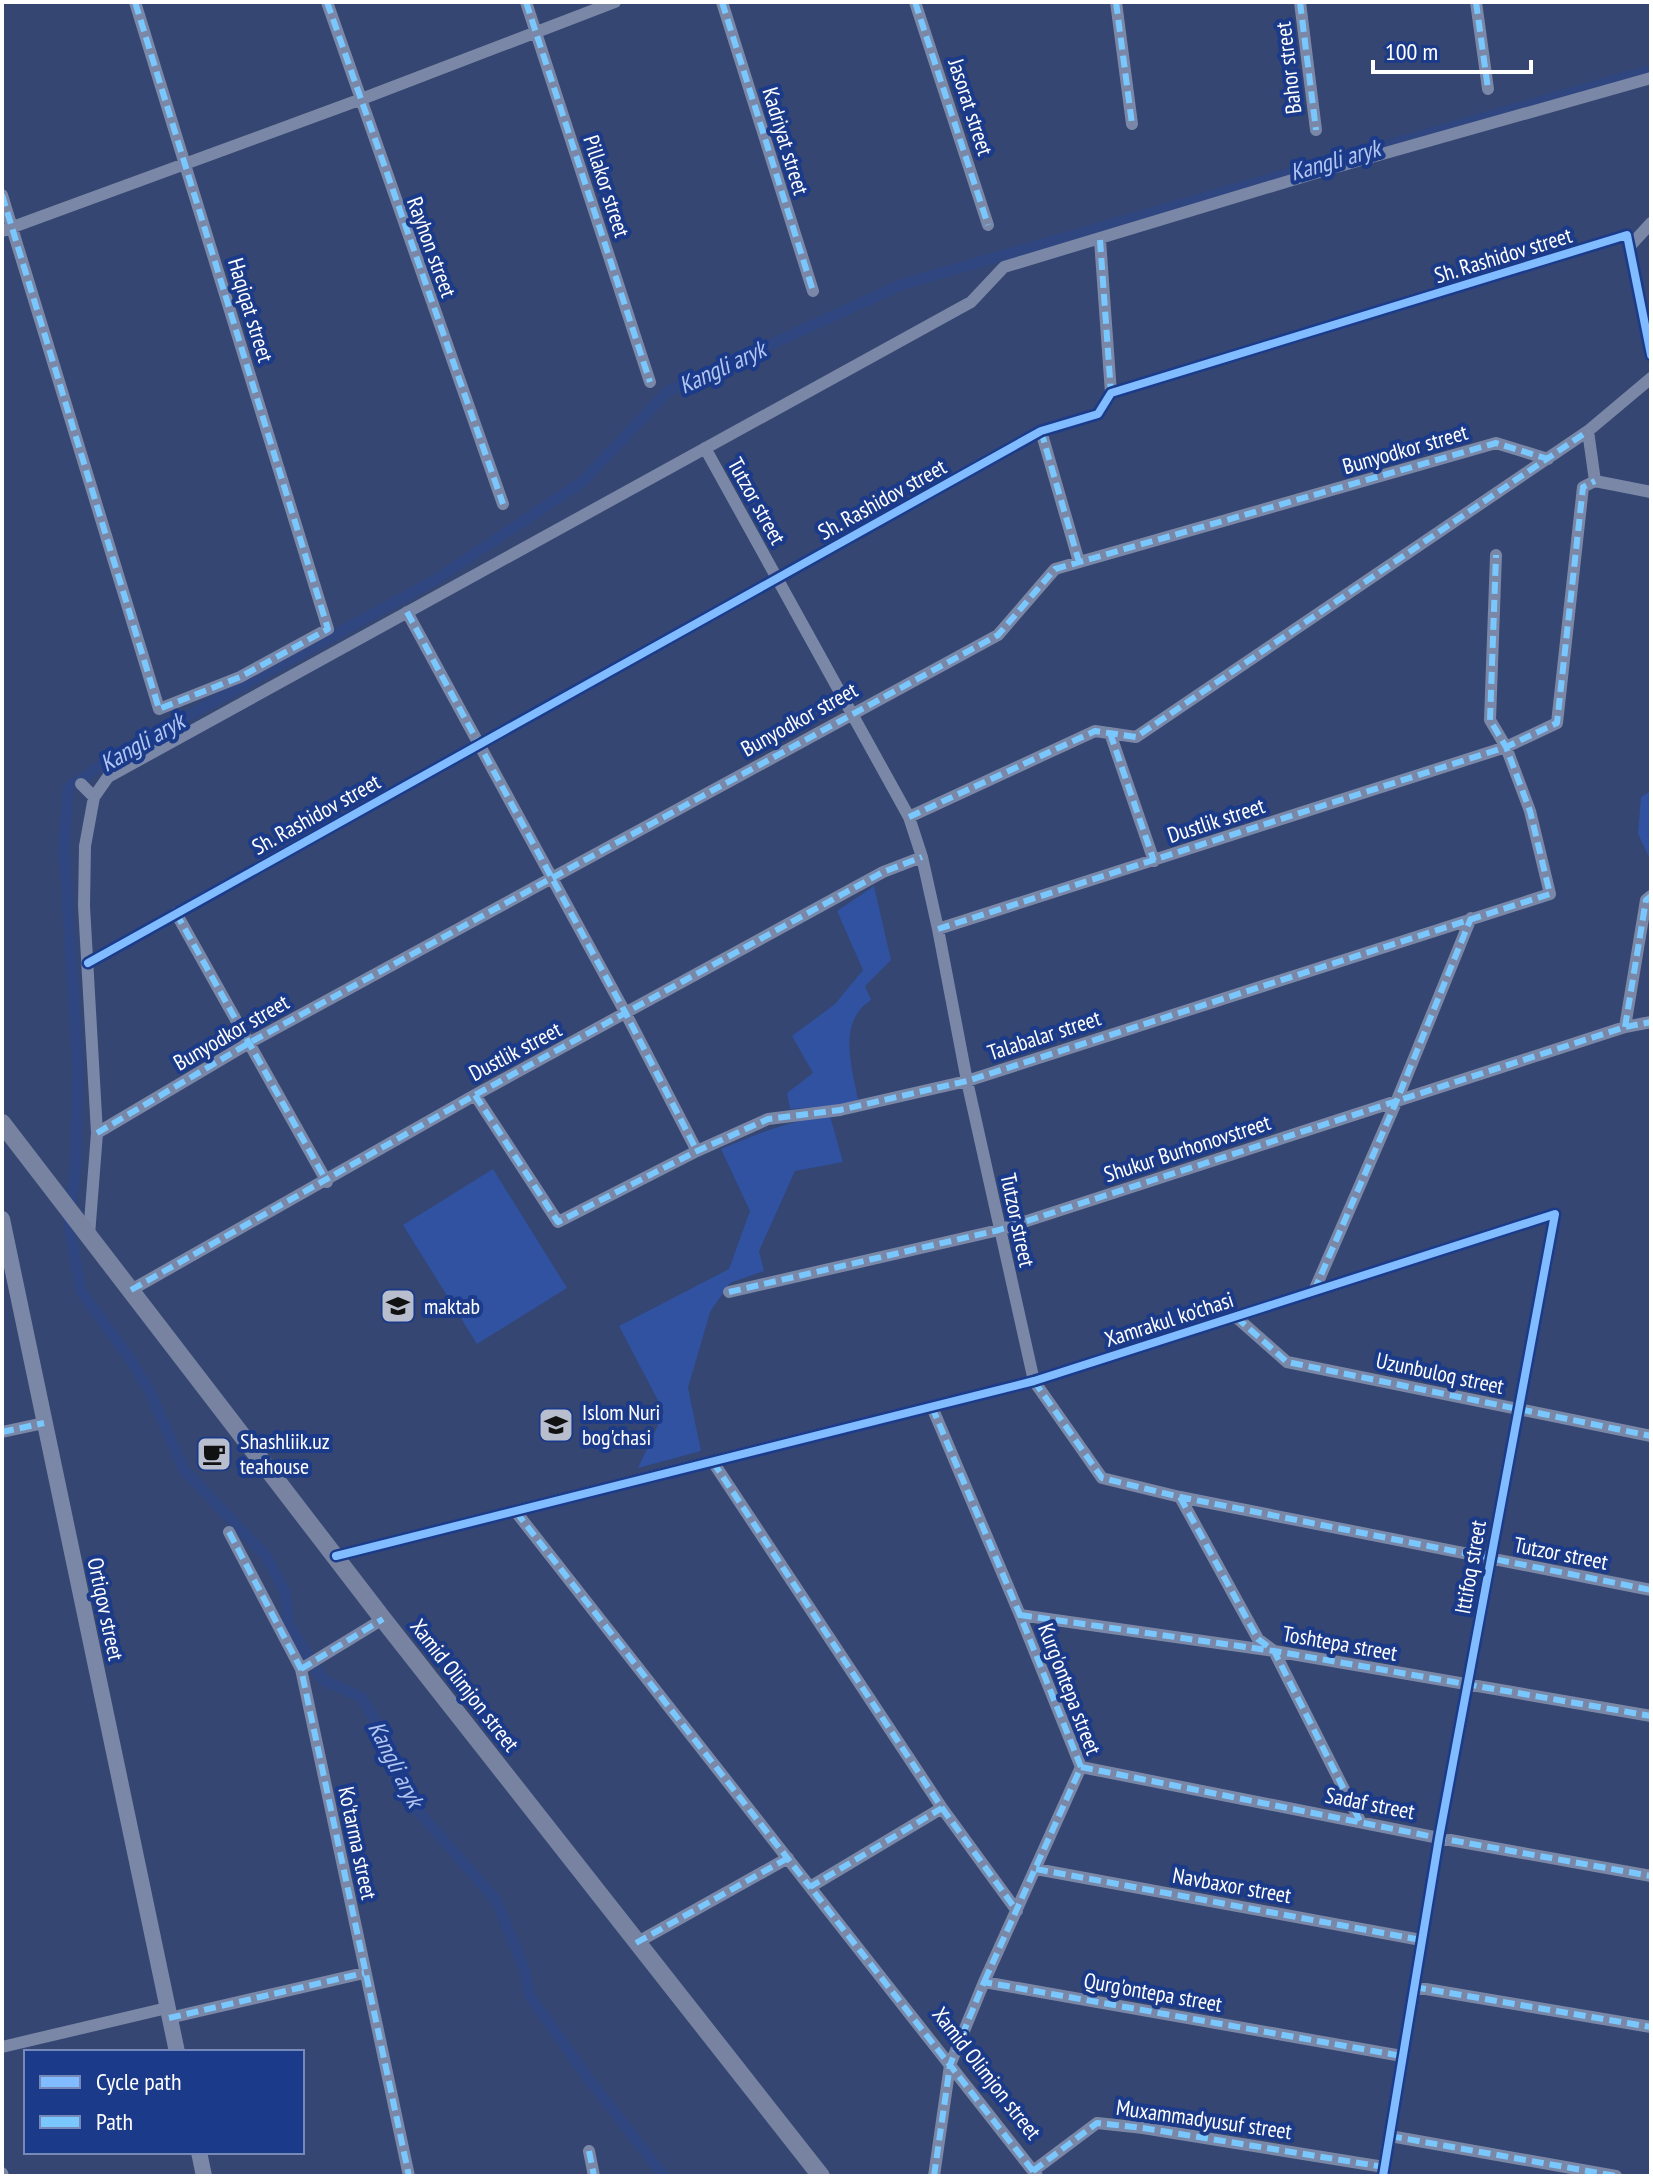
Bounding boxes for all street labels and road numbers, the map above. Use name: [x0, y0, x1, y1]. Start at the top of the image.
street label: Bahor street: [1268, 20, 1308, 116]
street label: Jasorat street: [942, 54, 1000, 159]
street label: Kadriyat street: [756, 84, 816, 198]
street label: Pillakor street: [577, 131, 637, 241]
street label: Rayhon street: [401, 193, 463, 301]
street label: Sh. Rashidov street: [1431, 221, 1575, 289]
street label: Haqiqat street: [222, 255, 280, 365]
street label: Bunyodkor street: [1339, 418, 1471, 480]
street label: Sh. Rashidov street: [813, 452, 951, 546]
street label: Tutzor street: [722, 453, 792, 549]
street label: Bunyodkor street: [736, 675, 862, 763]
street label: Sh. Rashidov street: [247, 767, 385, 861]
street label: Dustlik street: [1164, 791, 1268, 849]
street label: Bunyodkor street: [168, 988, 294, 1076]
street label: Talabalar street: [984, 1004, 1104, 1066]
street label: Dustlik street: [464, 1015, 566, 1087]
street label: Shukur Burhonovstreet: [1100, 1108, 1274, 1188]
street label: Tutzor street: [994, 1171, 1042, 1269]
street label: Xamrakul ko'chasi: [1101, 1285, 1237, 1353]
street label: Uzunbuloq street: [1373, 1346, 1507, 1400]
street label: Ittifoq street: [1448, 1518, 1492, 1616]
street label: Tutzor street: [1512, 1530, 1610, 1576]
street label: Ortiqov street: [81, 1555, 131, 1663]
street label: Xamid Olimjon street: [404, 1613, 526, 1757]
street label: Kurg'ontepa street: [1032, 1619, 1108, 1759]
street label: Toshtepa street: [1281, 1619, 1399, 1667]
street label: Sadaf street: [1323, 1781, 1417, 1825]
street label: Ko'tarma street: [332, 1784, 384, 1902]
street label: Navbaxor street: [1171, 1861, 1293, 1909]
street label: Qurg'ontepa street: [1082, 1966, 1224, 2018]
street label: Xamid Olimjon street: [926, 2001, 1048, 2145]
street label: Muxammadyusuf street: [1114, 2093, 1294, 2145]

